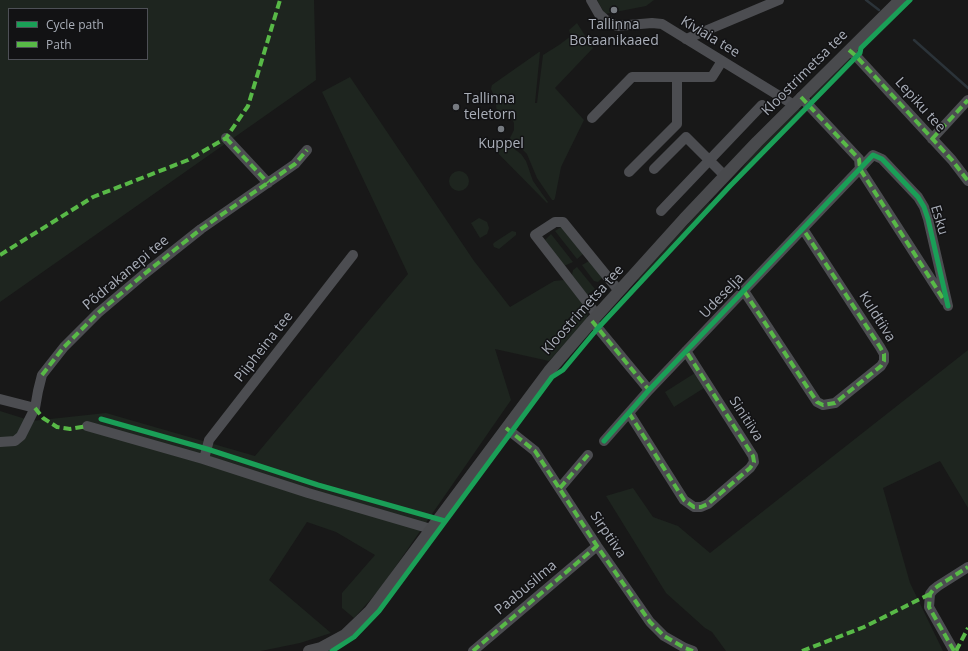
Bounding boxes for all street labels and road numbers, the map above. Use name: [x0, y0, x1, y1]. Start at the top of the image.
street label: Kiviaia tee: [677, 13, 743, 61]
street label: Kloostrimetsa tee: [759, 27, 851, 119]
street label: Lepiku tee: [891, 74, 949, 136]
street label: Esku: [927, 203, 951, 237]
street label: Põdrakanepi tee: [80, 232, 172, 314]
street label: Kloostrimetsa tee: [538, 262, 628, 358]
street label: Udeselja: [697, 270, 747, 322]
street label: Kuldtiiva: [855, 289, 899, 345]
street label: Piipheina tee: [231, 308, 297, 386]
street label: Sinitiiva: [725, 393, 767, 445]
street label: Sirptiiva: [586, 509, 630, 561]
street label: Paabusilma: [492, 557, 560, 619]

